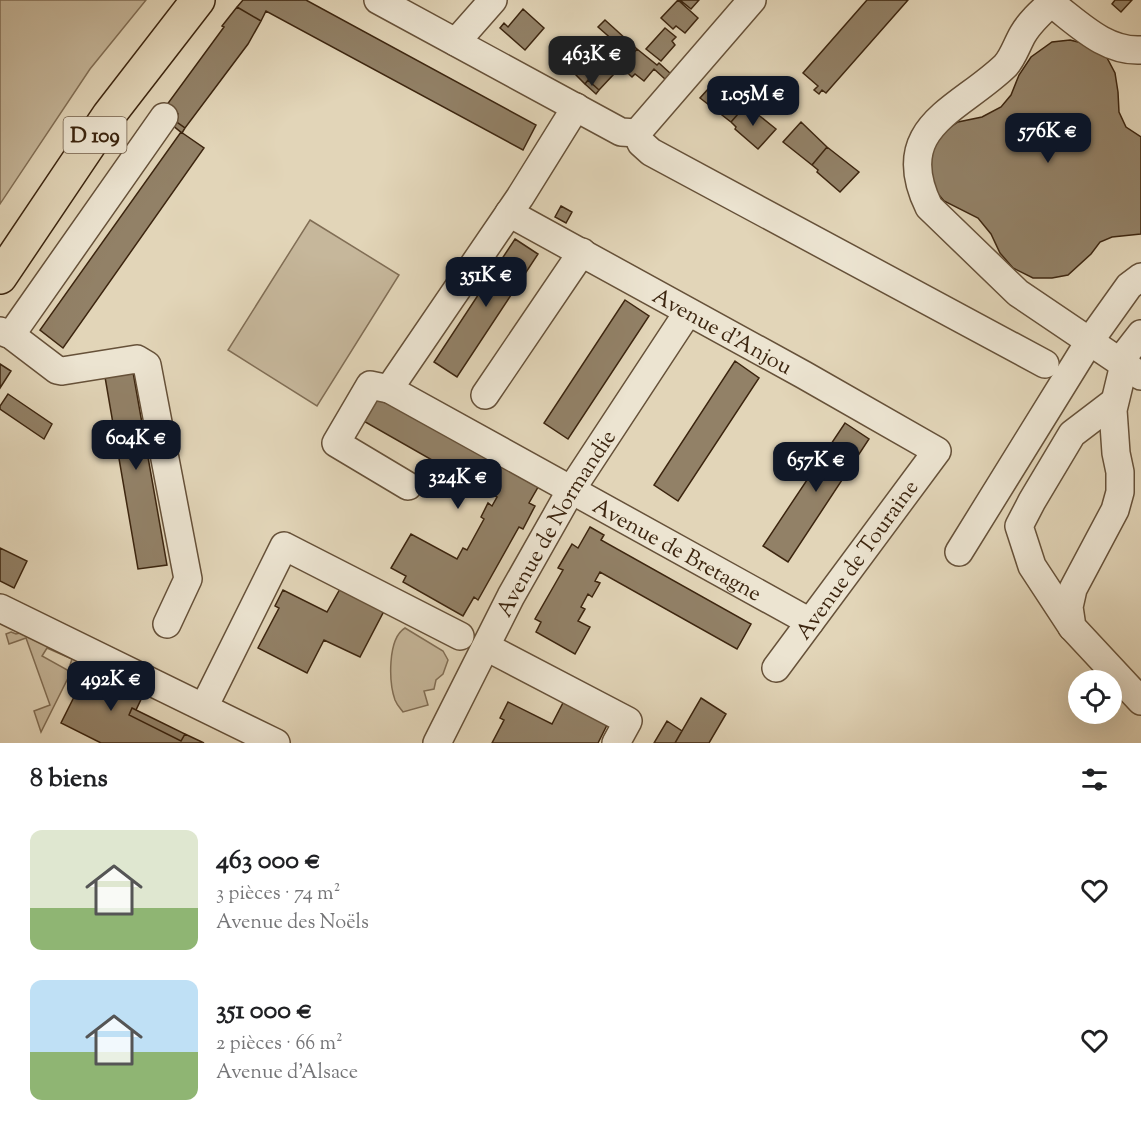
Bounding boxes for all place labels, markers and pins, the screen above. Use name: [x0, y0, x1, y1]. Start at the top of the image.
pin: 463K €: [543, 36, 641, 87]
pin: 1.05M €: [698, 76, 808, 127]
pin: 576K €: [999, 113, 1097, 164]
pin: 351K €: [437, 257, 535, 308]
pin: 604K €: [87, 420, 185, 471]
pin: 657K €: [767, 442, 865, 493]
pin: 324K €: [409, 459, 507, 510]
pin: 492K €: [62, 661, 160, 712]

